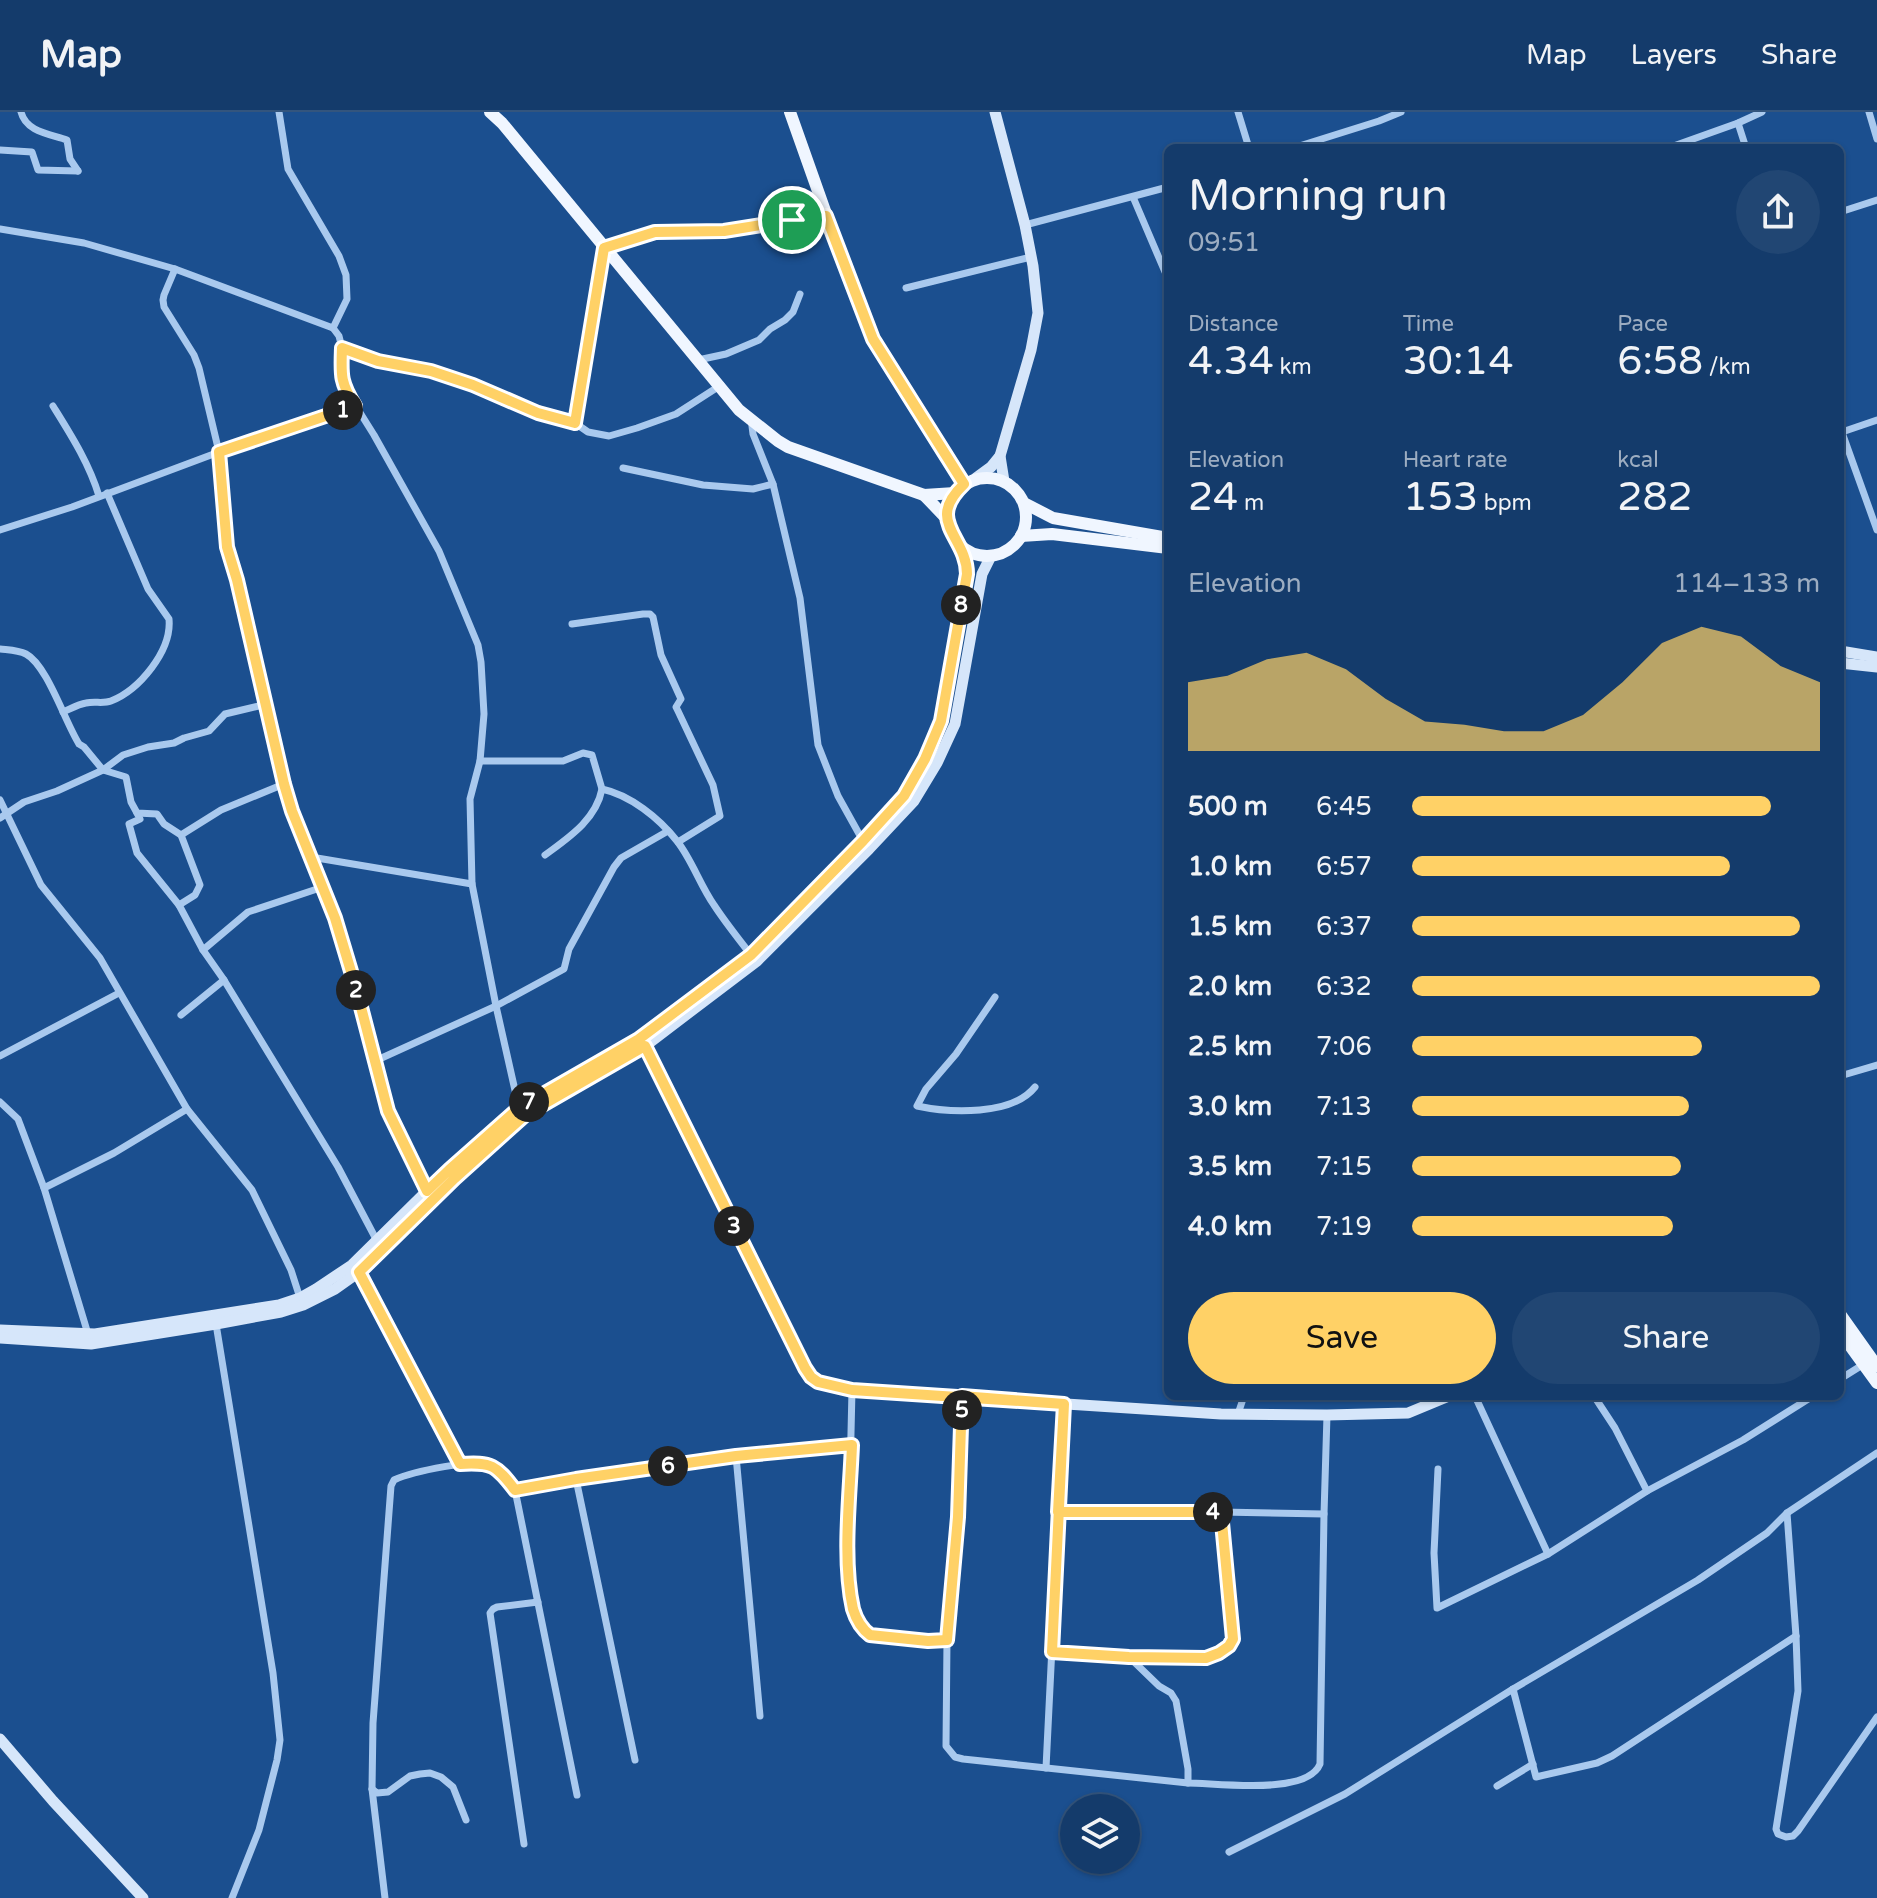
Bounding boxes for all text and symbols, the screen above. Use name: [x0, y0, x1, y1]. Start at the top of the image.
text: Map: [40, 32, 122, 78]
text: Map: [1526, 38, 1587, 72]
text: Layers: [1631, 38, 1717, 72]
text: Share: [1761, 38, 1837, 72]
text: Morning run: [1188, 170, 1448, 223]
button: share: [1736, 170, 1820, 254]
pin: [758, 186, 826, 254]
icon: arrive: [770, 198, 814, 242]
text: 09:51: [1188, 227, 1260, 258]
text: Distance: [1188, 311, 1279, 337]
text: Time: [1403, 311, 1454, 337]
text: Pace: [1617, 311, 1668, 337]
text: 4.34: [1188, 337, 1274, 385]
text: 30:14: [1403, 337, 1514, 385]
text: 6:58: [1617, 337, 1703, 385]
text: km: [1274, 354, 1312, 380]
text: /km: [1703, 354, 1751, 380]
pin: 1: [323, 390, 363, 430]
text: 1: [336, 397, 350, 423]
text: Elevation: [1188, 447, 1284, 473]
text: Heart rate: [1403, 447, 1508, 473]
text: kcal: [1617, 447, 1659, 473]
text: 24: [1188, 473, 1238, 521]
text: 153: [1403, 473, 1478, 521]
text: 282: [1617, 473, 1693, 521]
text: m: [1238, 490, 1264, 516]
text: bpm: [1478, 490, 1532, 516]
text: Elevation: [1188, 568, 1302, 599]
text: 114–133 m: [1673, 568, 1820, 599]
pin: 8: [941, 585, 981, 625]
text: 8: [954, 592, 968, 618]
text: 500 m: [1188, 791, 1268, 822]
text: 6:45: [1316, 791, 1372, 822]
text: 1.0 km: [1188, 851, 1272, 882]
text: 6:57: [1316, 851, 1372, 882]
text: 1.5 km: [1188, 911, 1272, 942]
text: 6:37: [1316, 911, 1372, 942]
pin: 2: [336, 970, 376, 1010]
text: 2.0 km: [1188, 971, 1272, 1002]
text: 6:32: [1316, 971, 1372, 1002]
text: 2: [349, 977, 363, 1003]
text: 2.5 km: [1188, 1031, 1272, 1062]
text: 7:06: [1316, 1031, 1372, 1062]
pin: 7: [509, 1082, 549, 1122]
text: 7: [522, 1089, 536, 1115]
text: 3.0 km: [1188, 1091, 1272, 1122]
text: 7:13: [1316, 1091, 1372, 1122]
text: 3.5 km: [1188, 1151, 1272, 1182]
text: 7:15: [1316, 1151, 1372, 1182]
pin: 3: [714, 1206, 754, 1246]
text: 4.0 km: [1188, 1211, 1272, 1242]
text: 7:19: [1316, 1211, 1372, 1242]
text: 3: [727, 1213, 741, 1239]
button: Save: [1188, 1292, 1496, 1384]
button: Share: [1512, 1292, 1820, 1384]
pin: 5: [942, 1390, 982, 1430]
text: 5: [955, 1397, 969, 1423]
pin: 6: [648, 1446, 688, 1486]
text: 6: [661, 1453, 675, 1479]
pin: 4: [1193, 1492, 1233, 1532]
text: 4: [1206, 1499, 1220, 1525]
map controls: [1060, 1794, 1140, 1874]
button: layers: [1060, 1794, 1140, 1874]

